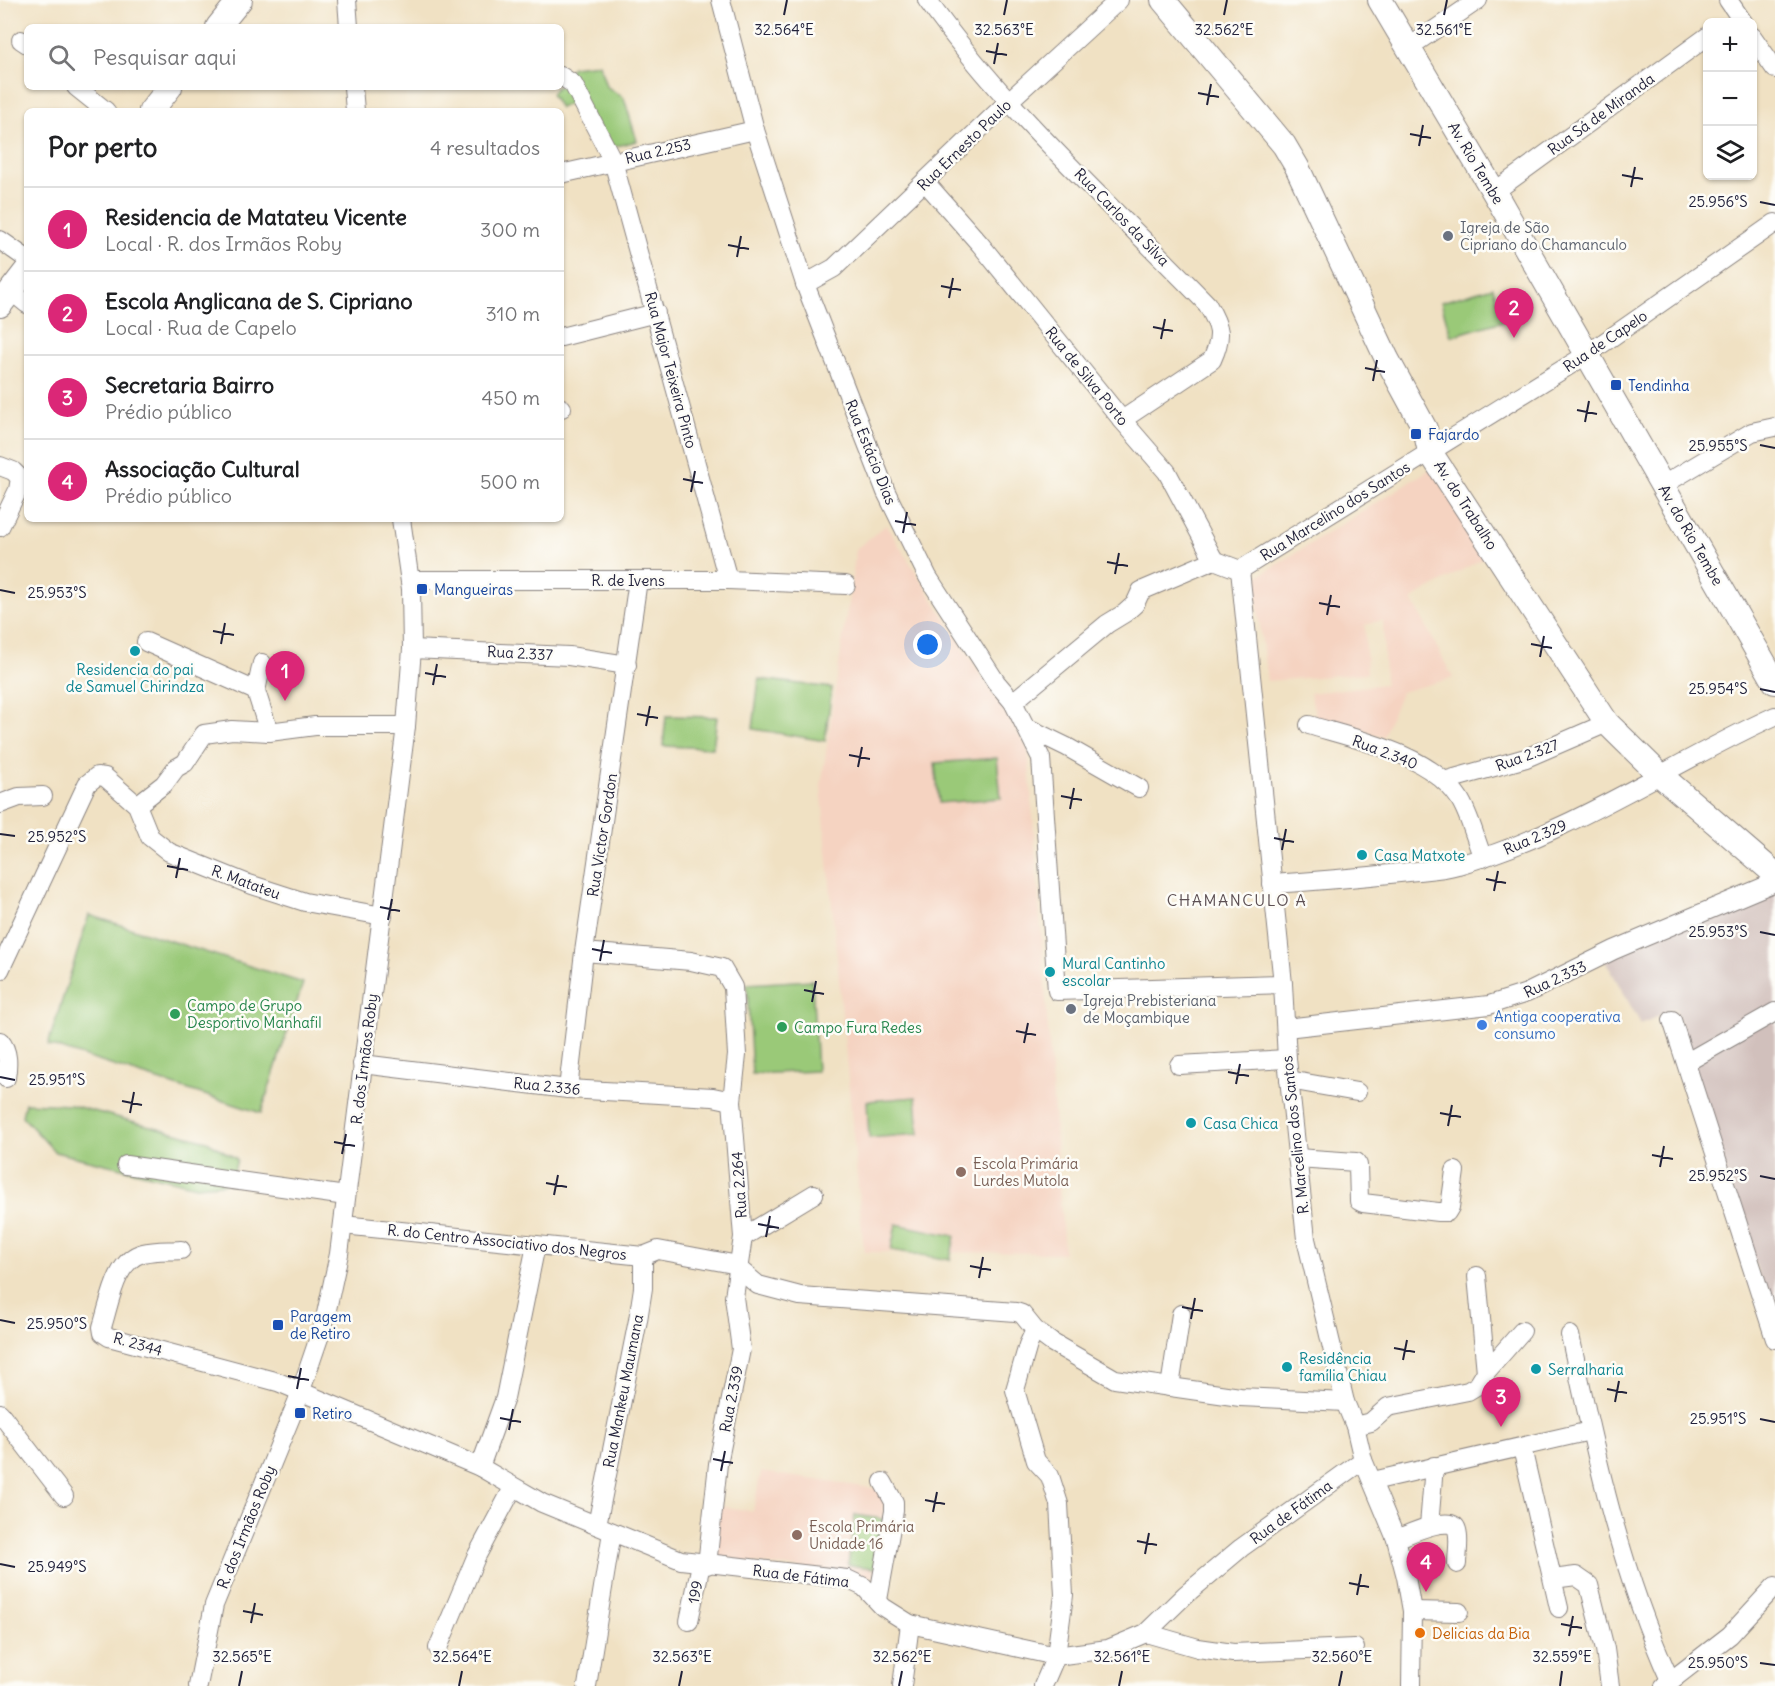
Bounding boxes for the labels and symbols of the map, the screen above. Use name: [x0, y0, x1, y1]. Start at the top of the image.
text: 32.564°E: [754, 20, 814, 39]
text: 32.563°E: [974, 20, 1034, 39]
text: 32.562°E: [1194, 20, 1254, 39]
text: 32.561°E: [1416, 20, 1473, 39]
street label: Rua Sá de Miranda: [1544, 69, 1658, 159]
street label: Rua Ernesto Paulo: [913, 95, 1015, 195]
street label: Av. Rio Tembe: [1444, 118, 1508, 208]
street label: Rua 2.253: [623, 134, 693, 168]
street label: Rua Carlos da Silva: [1070, 164, 1174, 270]
text: 25.956°S: [1688, 192, 1748, 211]
place label: Igreja de São Cipriano do Chamanculo: [1460, 218, 1627, 254]
marker: Igreja de São Cipriano do Chamanculo: [1441, 229, 1455, 243]
pin: 2: [1494, 288, 1534, 338]
street label: Rua Major Teixeira Pinto: [641, 290, 701, 450]
street label: Rua de Capelo: [1559, 306, 1651, 376]
street label: Rua de Silva Porto: [1041, 323, 1133, 429]
place label: Tendinha: [1628, 376, 1690, 395]
marker: Tendinha: [1609, 378, 1623, 392]
street label: Rua Estácio Dias: [841, 397, 901, 508]
place label: Fajardo: [1428, 425, 1479, 444]
marker: Fajardo: [1409, 427, 1423, 441]
text: 25.955°S: [1688, 436, 1748, 455]
street label: Rua Marcelino dos Santos: [1257, 457, 1414, 565]
street label: Av. do Trabalho: [1430, 457, 1502, 553]
street label: Av. do Rio Tembe: [1654, 481, 1728, 589]
street label: R. de Ivens: [591, 571, 665, 590]
place label: Mangueiras: [434, 580, 513, 599]
marker: Mangueiras: [415, 582, 429, 596]
text: 25.953°S: [27, 583, 87, 602]
your location: [913, 630, 942, 659]
street label: Rua 2.337: [487, 642, 553, 664]
marker: Residencia do pai de Samuel Chirindza: [128, 644, 142, 658]
pin: 1: [266, 652, 304, 701]
place label: Residencia do pai de Samuel Chirindza: [66, 660, 205, 696]
text: 25.954°S: [1688, 679, 1748, 698]
street label: Rua 2.340: [1350, 731, 1420, 773]
street label: Rua 2.327: [1493, 735, 1561, 775]
street label: Rua Victor Gordon: [583, 771, 621, 898]
street label: Rua 2.329: [1500, 815, 1570, 859]
text: 25.952°S: [28, 827, 86, 846]
place label: Casa Matxote: [1374, 846, 1465, 865]
marker: Casa Matxote: [1355, 848, 1369, 862]
street label: R. Matateu: [209, 861, 283, 903]
district label: CHAMANCULO A: [1167, 890, 1307, 910]
text: 25.953°S: [1688, 922, 1748, 941]
place label: Mural Cantinho escolar: [1062, 954, 1165, 990]
street label: Rua 2.333: [1521, 956, 1589, 1002]
marker: Mural Cantinho escolar: [1043, 965, 1057, 979]
place label: Igreja Prebisteriana de Moçambique: [1083, 991, 1217, 1027]
street label: R. dos Irmãos Roby: [347, 993, 381, 1125]
place label: Campo de Grupo Desportivo Manhafil: [187, 996, 322, 1032]
marker: Igreja Prebisteriana de Moçambique: [1064, 1002, 1078, 1016]
marker: Campo de Grupo Desportivo Manhafil: [168, 1007, 182, 1021]
place label: Antiga cooperativa consumo: [1494, 1007, 1621, 1043]
place label: Campo Fura Redes: [794, 1018, 922, 1037]
marker: Antiga cooperativa consumo: [1475, 1018, 1489, 1032]
marker: Campo Fura Redes: [775, 1020, 789, 1034]
street label: R. Marcelino dos Santos: [1277, 1055, 1313, 1215]
text: 25.951°S: [29, 1070, 85, 1089]
street label: Rua 2.336: [513, 1073, 581, 1099]
place label: Casa Chica: [1203, 1114, 1279, 1133]
marker: Casa Chica: [1184, 1116, 1198, 1130]
street label: Rua 2.264: [727, 1151, 751, 1219]
place label: Escola Primária Lurdes Mutola: [973, 1154, 1079, 1190]
marker: Escola Primária Lurdes Mutola: [954, 1165, 968, 1179]
text: 25.952°S: [1689, 1166, 1747, 1185]
street label: R. do Centro Associativo dos Negros: [386, 1220, 628, 1264]
place label: Paragem de Retiro: [290, 1307, 351, 1343]
street label: Rua Mankeu Maumana: [599, 1312, 647, 1469]
text: 25.950°S: [27, 1314, 87, 1333]
marker: Paragem de Retiro: [271, 1318, 285, 1332]
street label: R. 2344: [111, 1328, 165, 1360]
place label: Residência família Chiau: [1299, 1349, 1387, 1385]
marker: Residência família Chiau: [1280, 1360, 1294, 1374]
place label: Serralharia: [1548, 1360, 1624, 1379]
marker: Serralharia: [1529, 1362, 1543, 1376]
street label: Rua 2.339: [715, 1364, 747, 1434]
pin: 3: [1482, 1378, 1520, 1427]
place label: Retiro: [312, 1404, 352, 1423]
marker: Retiro: [293, 1406, 307, 1420]
text: 25.951°S: [1690, 1409, 1746, 1428]
street label: R. dos Irmãos Roby: [213, 1462, 279, 1592]
street label: Rua de Fátima: [1246, 1476, 1336, 1548]
place label: Escola Primária Unidade 16: [809, 1517, 915, 1553]
marker: Escola Primária Unidade 16: [790, 1528, 804, 1542]
pin: 4: [1406, 1542, 1446, 1592]
text: 25.949°S: [27, 1557, 87, 1576]
street label: Rua de Fátima: [752, 1561, 851, 1591]
street label: 199: [683, 1579, 707, 1605]
place label: Delicias da Bia: [1432, 1624, 1531, 1643]
marker: Delicias da Bia: [1413, 1626, 1427, 1640]
text: 32.565°E: [212, 1647, 272, 1666]
text: 32.564°E: [432, 1647, 492, 1666]
text: 32.563°E: [652, 1647, 712, 1666]
text: 32.562°E: [872, 1647, 932, 1666]
text: 32.561°E: [1094, 1647, 1151, 1666]
text: 32.560°E: [1312, 1647, 1373, 1666]
text: 32.559°E: [1532, 1647, 1592, 1666]
text: 25.950°S: [1688, 1653, 1748, 1672]

